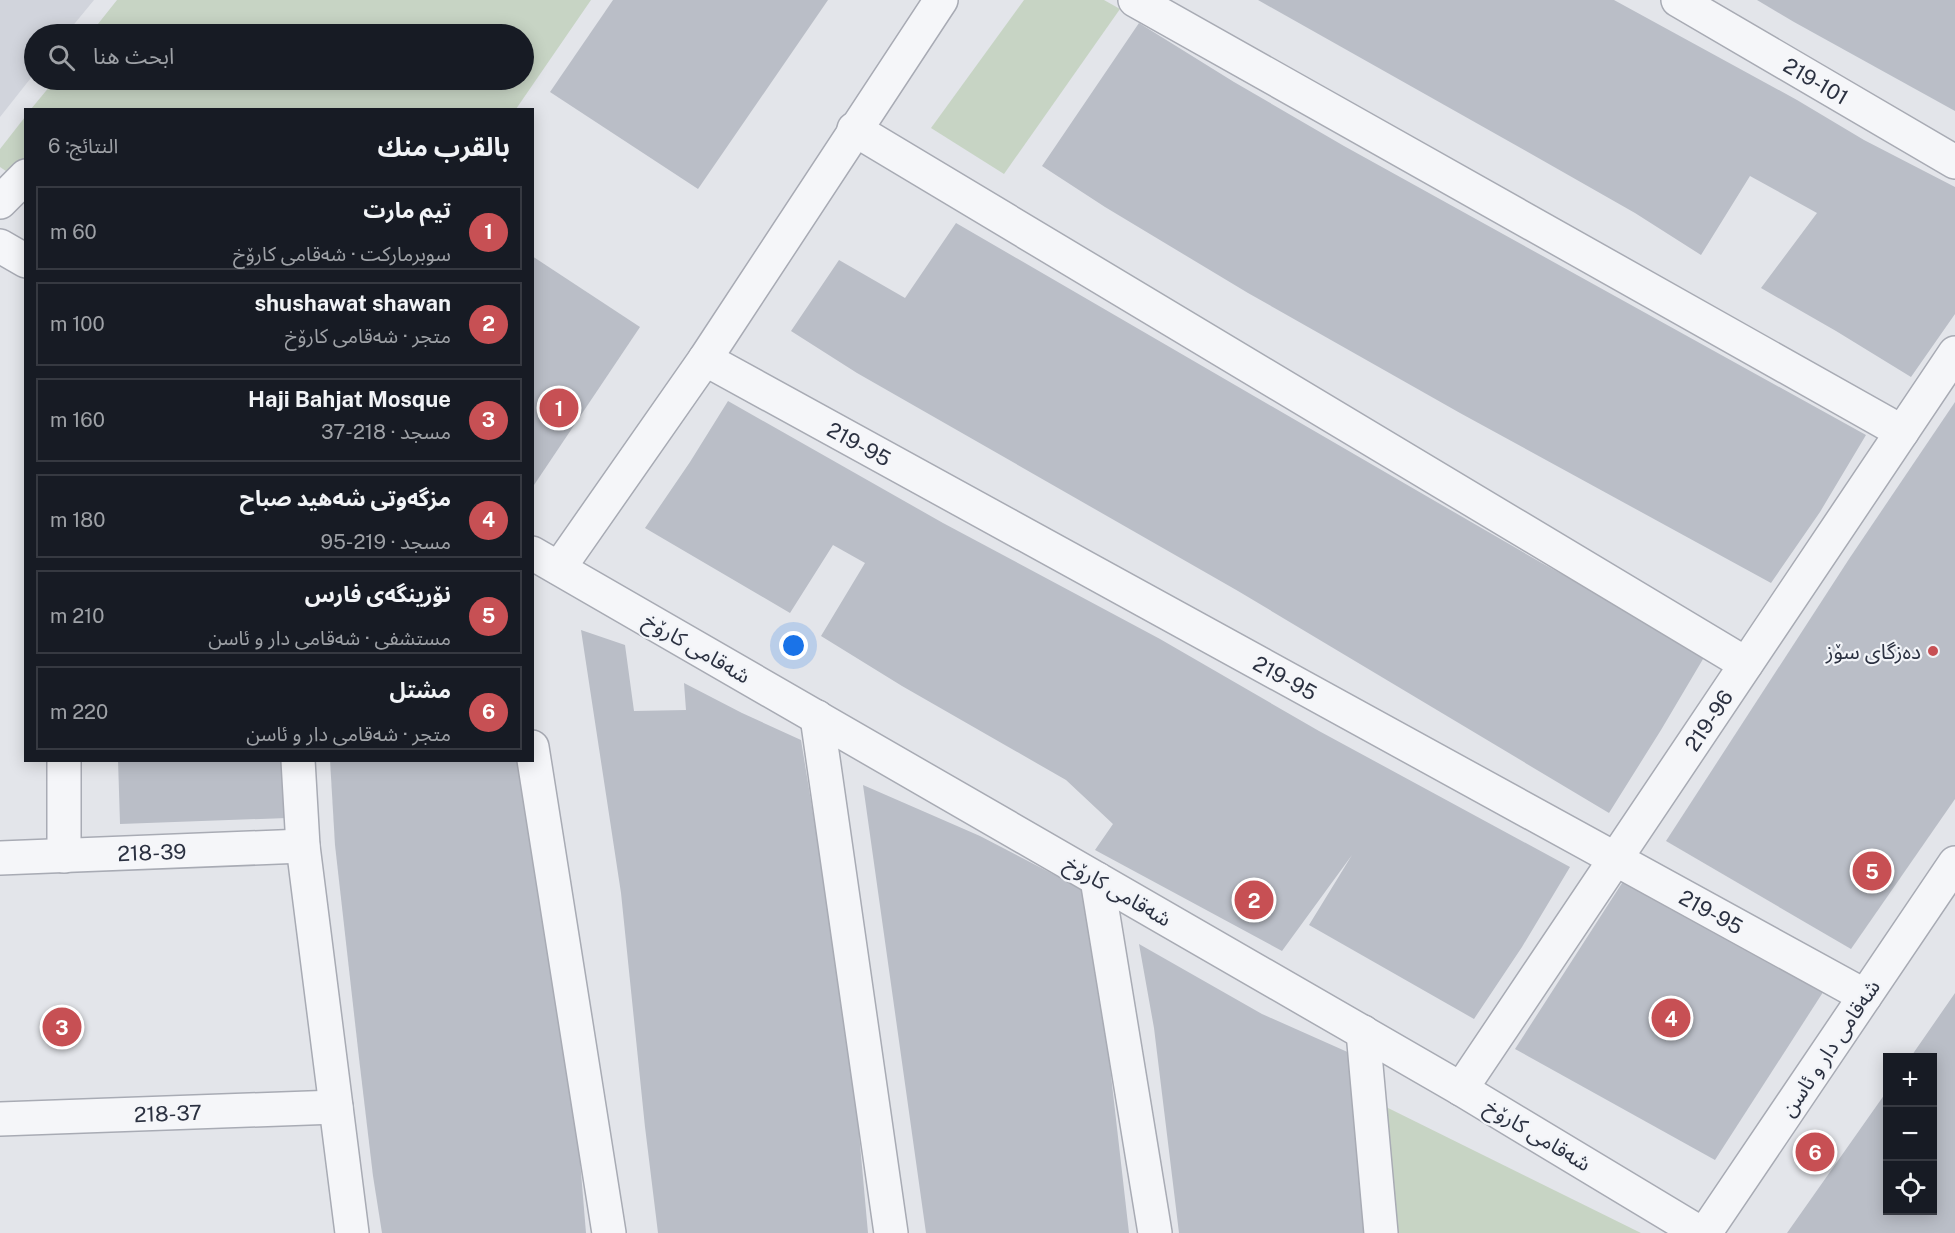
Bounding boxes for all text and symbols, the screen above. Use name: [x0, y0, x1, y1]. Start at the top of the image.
search box: [24, 24, 534, 90]
icon: search: [45, 41, 78, 74]
text: ابحث هنا: [93, 43, 174, 69]
street label: 219-101: [1779, 52, 1853, 109]
text: بالقرب منك: [377, 131, 510, 162]
text: النتائج: 6: [48, 134, 118, 158]
text: تيم مارت: [363, 197, 451, 223]
text: 60 m: [50, 220, 97, 244]
text: 1: [484, 220, 493, 244]
text: سوبرماركت · شەقامی کارۆخ: [233, 242, 451, 266]
text: shushawat shawan: [254, 290, 451, 316]
text: 100 m: [50, 312, 105, 336]
text: 2: [482, 312, 495, 336]
text: متجر · شەقامی کارۆخ: [285, 324, 451, 348]
text: Haji Bahjat Mosque: [248, 386, 451, 412]
pin: 1: [540, 386, 578, 430]
text: 160 m: [50, 408, 105, 432]
text: 3: [482, 408, 495, 432]
street label: 219-95: [823, 416, 895, 471]
text: مسجد · 218-37: [321, 420, 451, 444]
text: مزگه‌وتی شه‌هید صباح: [240, 485, 451, 511]
text: 180 m: [50, 508, 105, 532]
text: 4: [482, 508, 495, 532]
text: مسجد · 219-95: [321, 530, 451, 554]
text: نۆرینگەی فارس: [305, 581, 451, 607]
text: 210 m: [50, 604, 105, 628]
text: 5: [482, 604, 495, 628]
street label: شەقامی کارۆخ: [638, 607, 755, 691]
text: مستشفى · شەقامی دار و ئاسن: [208, 626, 451, 650]
your location: [779, 631, 808, 660]
place label: دەزگای سۆز: [1825, 639, 1921, 664]
marker: دەزگای سۆز: [1926, 644, 1940, 658]
street label: 219-95: [1249, 650, 1321, 705]
text: مشتل: [389, 677, 451, 703]
street label: 219-96: [1679, 685, 1738, 756]
text: 220 m: [50, 700, 108, 724]
text: 6: [482, 700, 495, 724]
text: متجر · شەقامی دار و ئاسن: [246, 722, 451, 746]
street label: 218-39: [117, 838, 187, 866]
pin: 5: [1852, 848, 1892, 894]
street label: شەقامی کارۆخ: [1059, 850, 1176, 934]
pin: 2: [1234, 878, 1274, 922]
street label: 219-95: [1675, 884, 1747, 939]
street label: شەقامی دار و ئاسن: [1775, 975, 1885, 1121]
pin: 4: [1652, 996, 1690, 1040]
pin: 3: [42, 1004, 82, 1050]
map controls: [1883, 1053, 1937, 1215]
button: +: [1883, 1053, 1937, 1107]
street label: شەقامی کارۆخ: [1479, 1094, 1595, 1179]
street label: 218-37: [133, 1099, 202, 1127]
button: −: [1883, 1107, 1937, 1161]
pin: 6: [1796, 1130, 1834, 1174]
button: locate: [1883, 1161, 1937, 1215]

